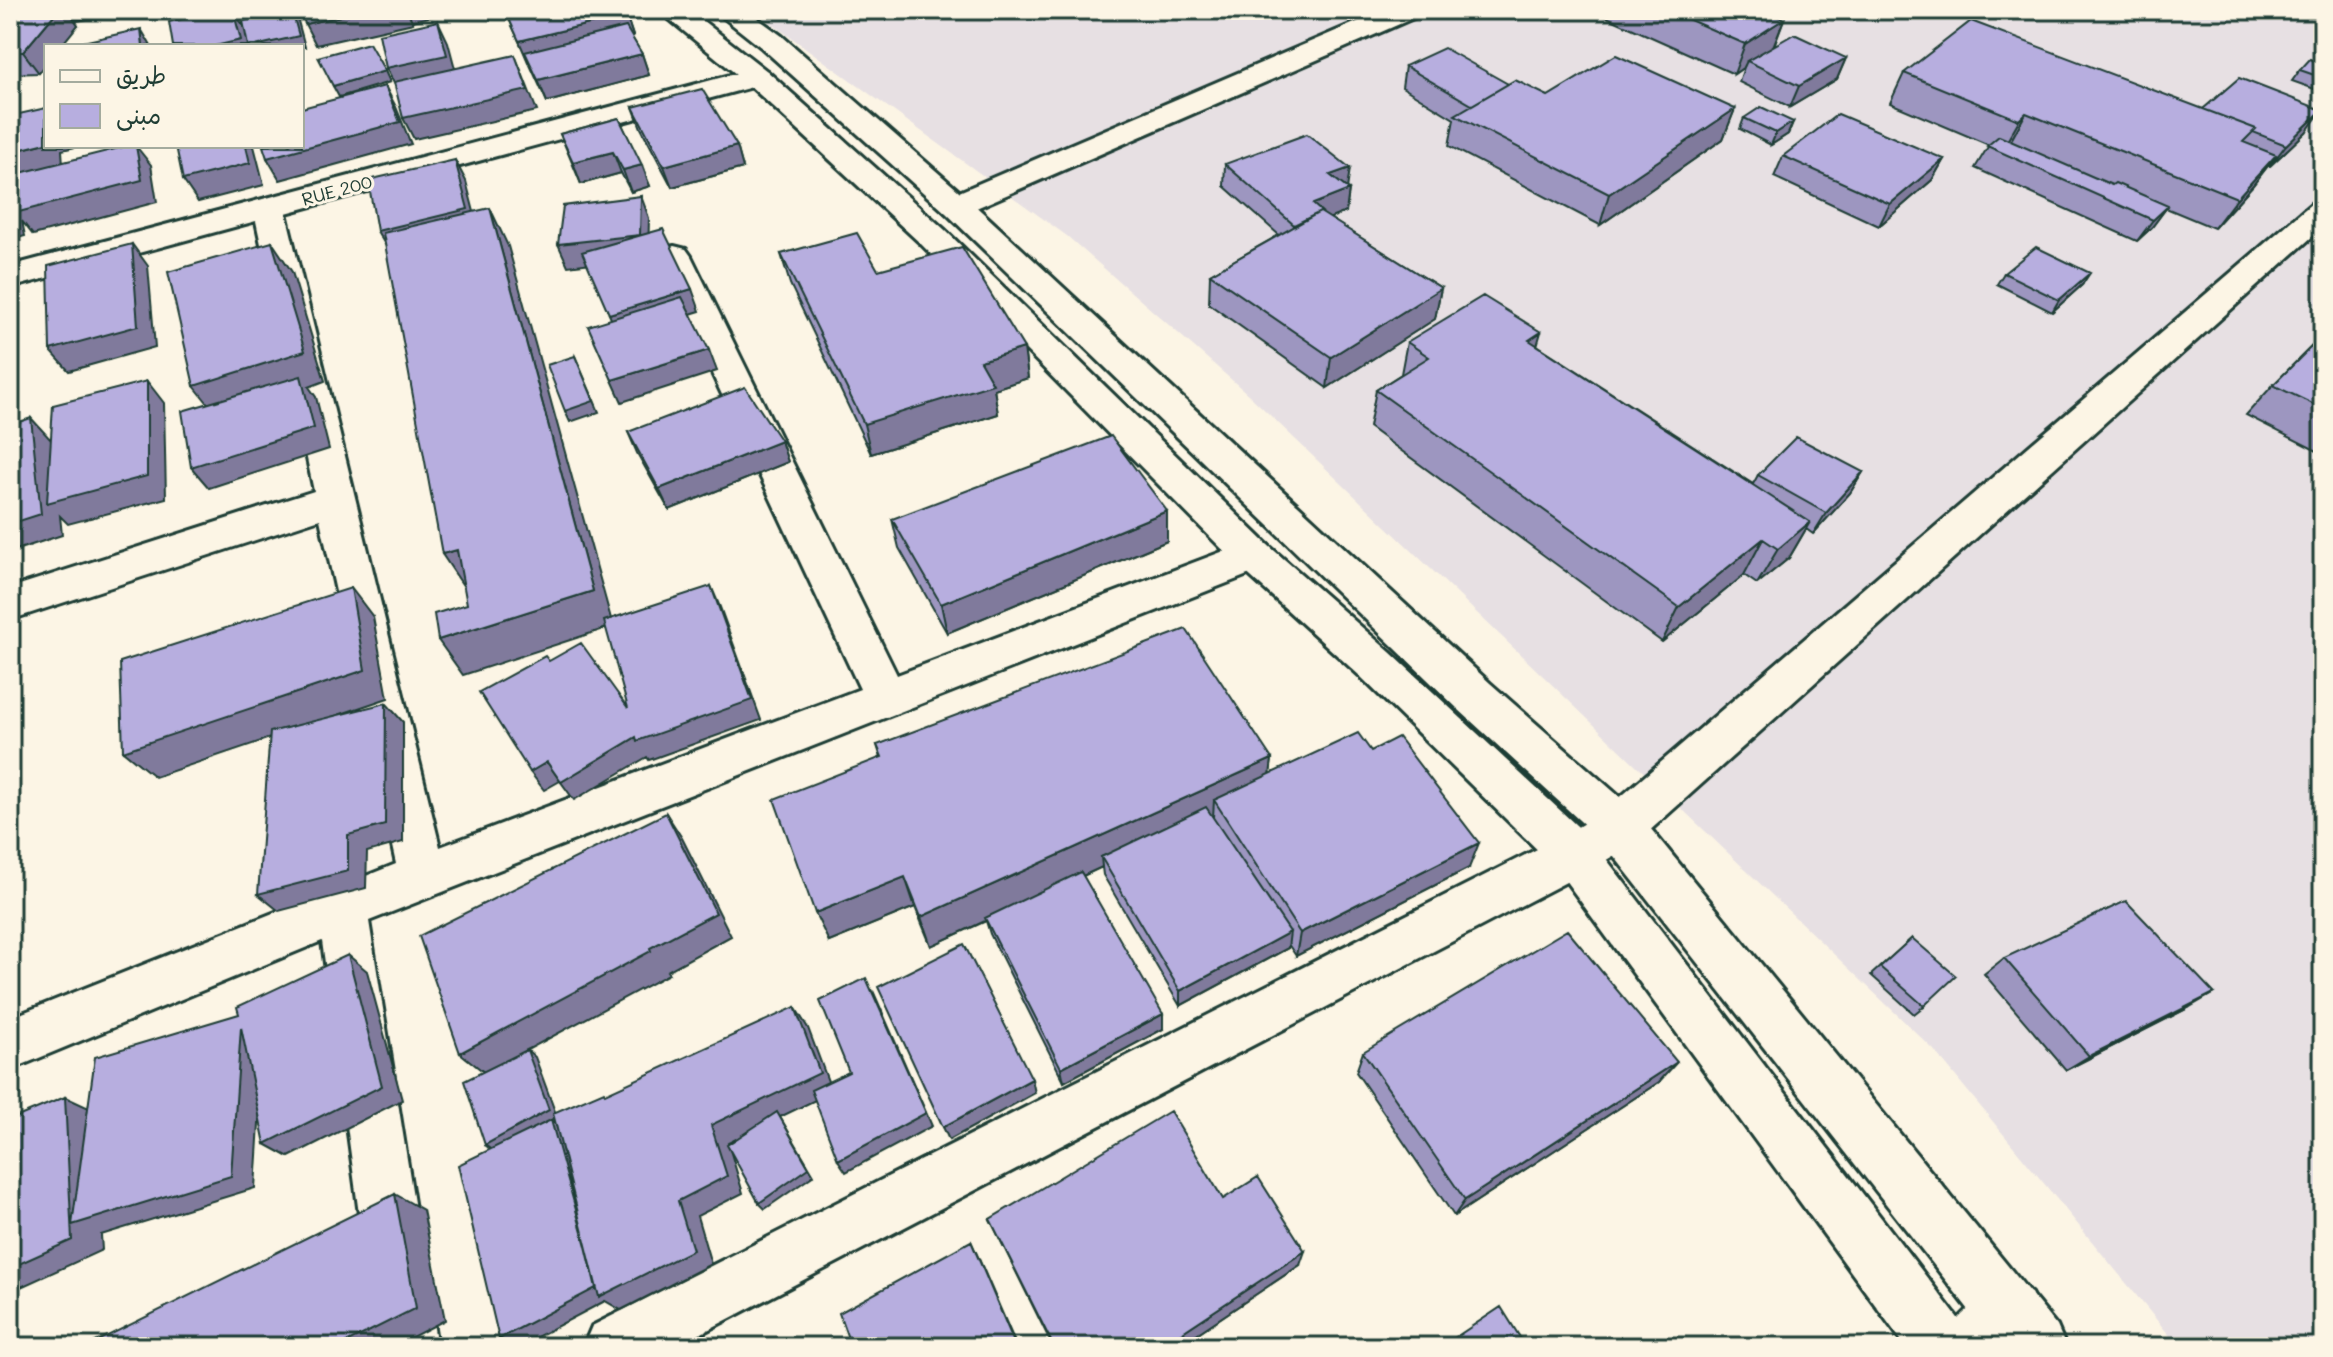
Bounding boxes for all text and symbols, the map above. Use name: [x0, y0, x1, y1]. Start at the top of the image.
legend: [44, 44, 304, 148]
text: طريق: [116, 59, 166, 90]
text: مبنى: [116, 99, 161, 131]
street label: RUE 200: [299, 169, 375, 211]

